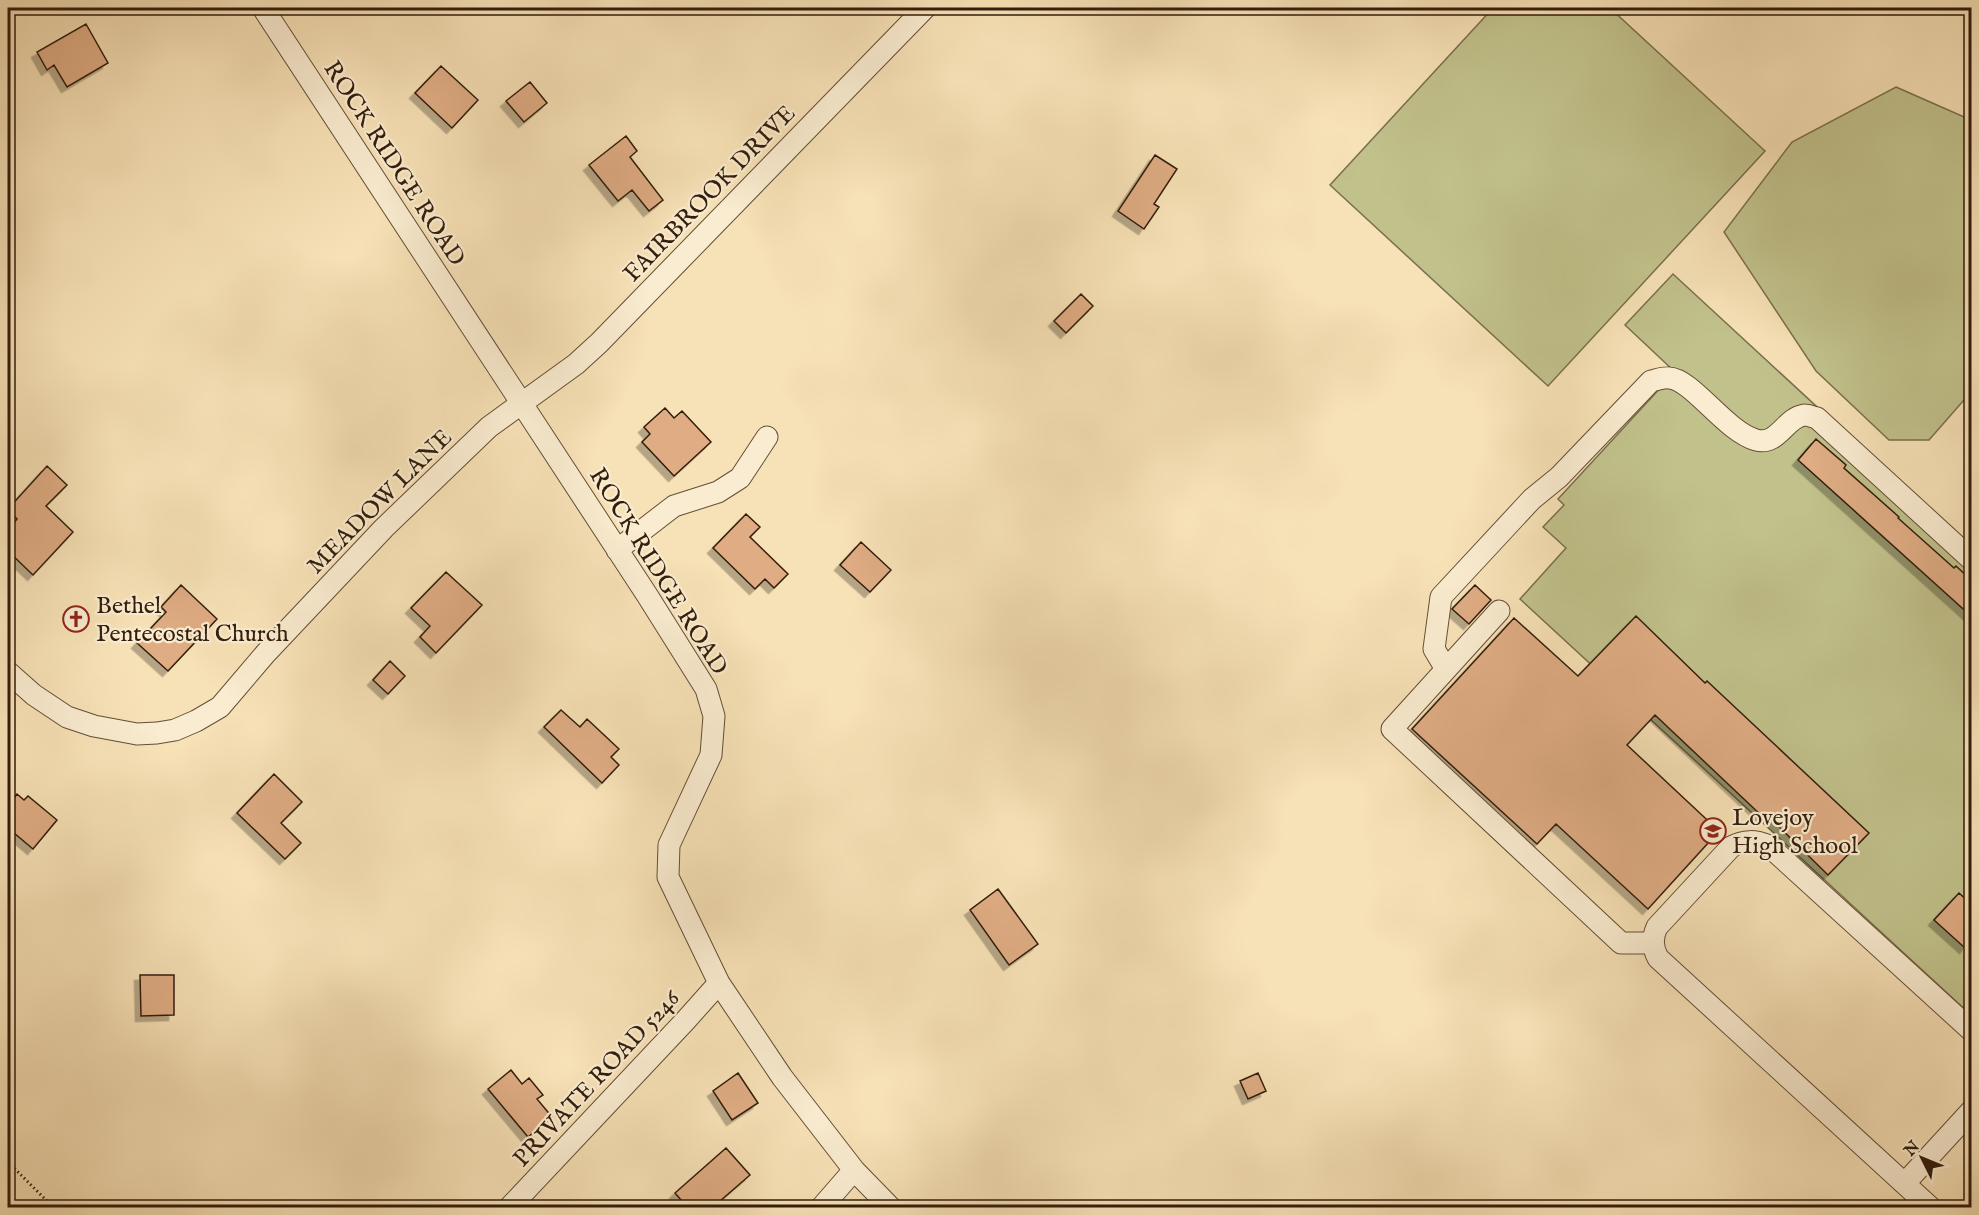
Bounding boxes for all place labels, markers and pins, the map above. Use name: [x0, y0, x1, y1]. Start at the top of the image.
place label: Bethel Pentecostal Church: [96, 591, 289, 650]
church icon: Bethel Pentecostal Church: [61, 604, 91, 634]
place label: Lovejoy High School: [1732, 803, 1858, 862]
school or university icon: Lovejoy High School: [1698, 816, 1728, 846]

